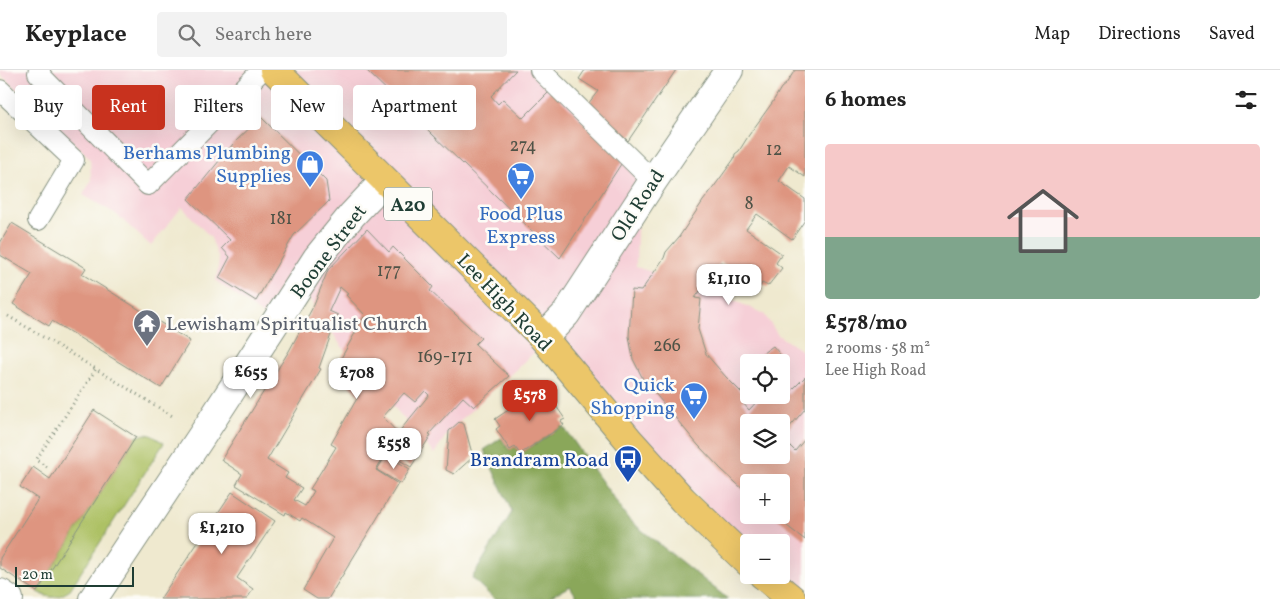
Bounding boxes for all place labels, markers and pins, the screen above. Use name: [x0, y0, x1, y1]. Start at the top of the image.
place label: Berhams Plumbing Supplies: [123, 140, 291, 191]
shop icon: Berhams Plumbing Supplies: [295, 149, 325, 188]
supermarket icon: Food Plus Express: [506, 161, 536, 200]
place label: Food Plus Express: [479, 201, 563, 252]
pin: £1,110: [688, 264, 770, 306]
temple icon: Lewisham Spiritualist Church: [132, 308, 162, 347]
place label: Lewisham Spiritualist Church: [166, 311, 428, 339]
pin: £655: [221, 356, 281, 399]
pin: £708: [327, 358, 387, 400]
place label: Quick Shopping: [590, 372, 675, 423]
pin: £578: [500, 380, 560, 422]
supermarket icon: Quick Shopping: [679, 381, 709, 420]
pin: £558: [364, 428, 424, 470]
bus stop icon: Brandram Road: [613, 444, 643, 483]
place label: Brandram Road: [470, 447, 609, 475]
pin: £1,210: [181, 512, 263, 555]

